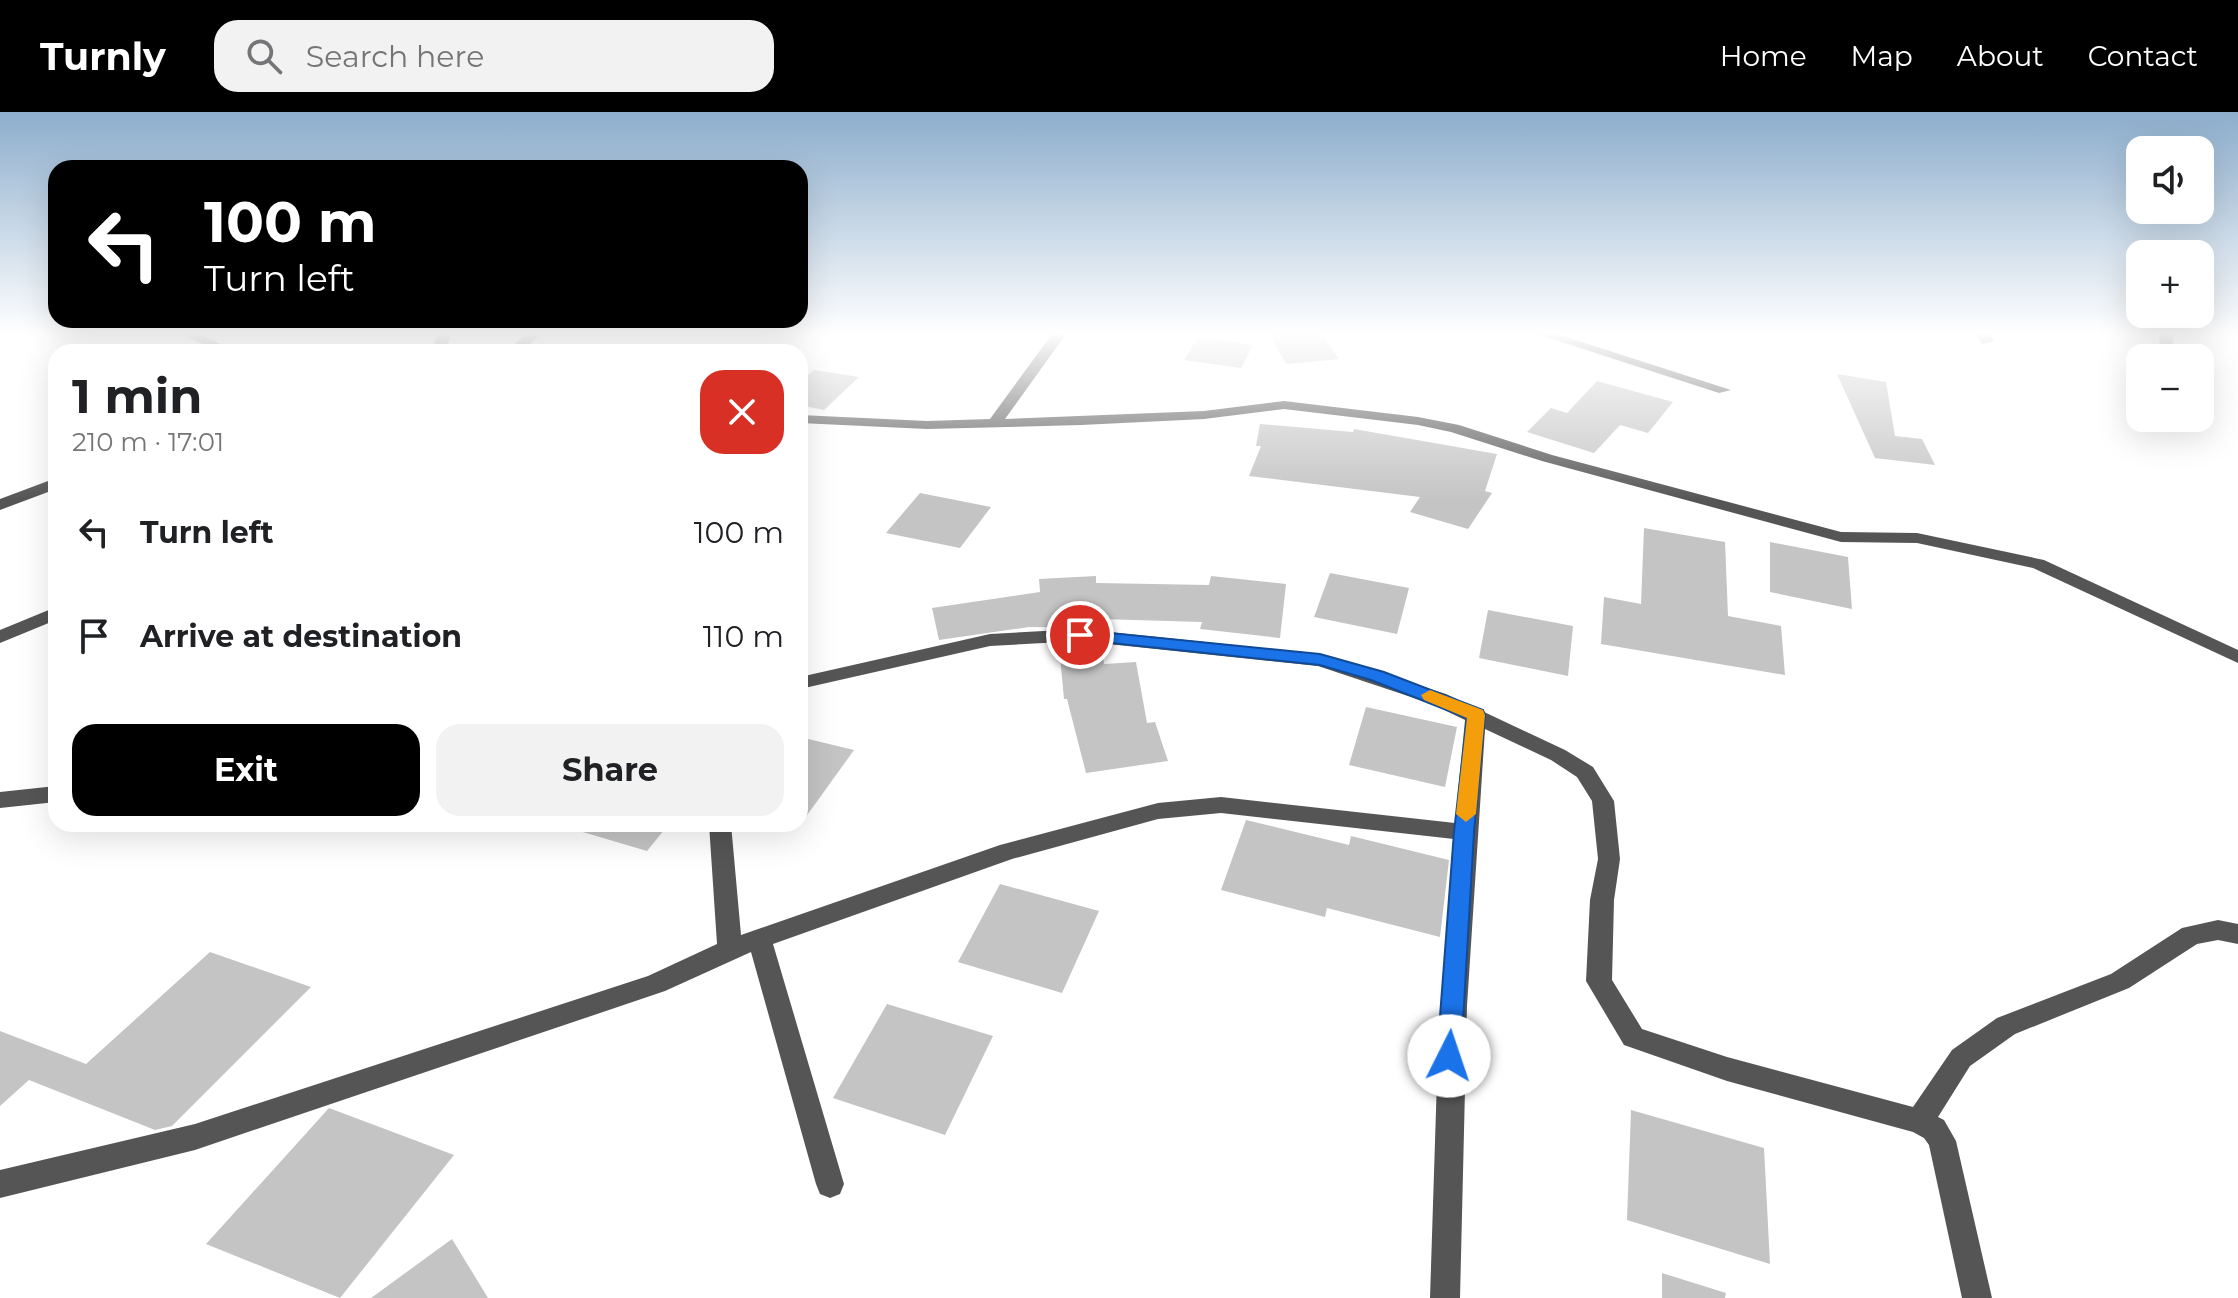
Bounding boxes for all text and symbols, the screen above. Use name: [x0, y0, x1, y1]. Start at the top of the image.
search box: [214, 20, 774, 92]
text: Turnly: [40, 33, 166, 80]
icon: search: [242, 34, 286, 78]
text: Search here: [306, 38, 484, 75]
text: Home: [1720, 39, 1807, 73]
text: Map: [1851, 39, 1913, 73]
text: About: [1957, 39, 2044, 73]
text: Contact: [2088, 39, 2198, 73]
map controls: [2126, 136, 2214, 432]
button: sound: [2126, 136, 2214, 224]
text: 100 m: [204, 188, 377, 256]
icon: left: [72, 192, 176, 296]
button: +: [2126, 240, 2214, 328]
text: Turn left: [204, 256, 355, 300]
button: −: [2126, 344, 2214, 432]
text: 1 min: [72, 367, 202, 425]
button: close: [700, 370, 784, 454]
text: 210 m · 17:01: [72, 426, 224, 458]
icon: left: [72, 510, 116, 554]
text: Turn left: [140, 514, 273, 551]
text: 100 m: [694, 514, 784, 551]
pin: [1046, 601, 1114, 669]
icon: arrive: [1058, 613, 1102, 657]
icon: arrive: [72, 614, 116, 658]
text: Arrive at destination: [140, 618, 462, 655]
text: 110 m: [703, 618, 784, 655]
button: Exit: [72, 724, 420, 816]
button: Share: [436, 724, 784, 816]
position arrow: [1407, 1014, 1491, 1098]

